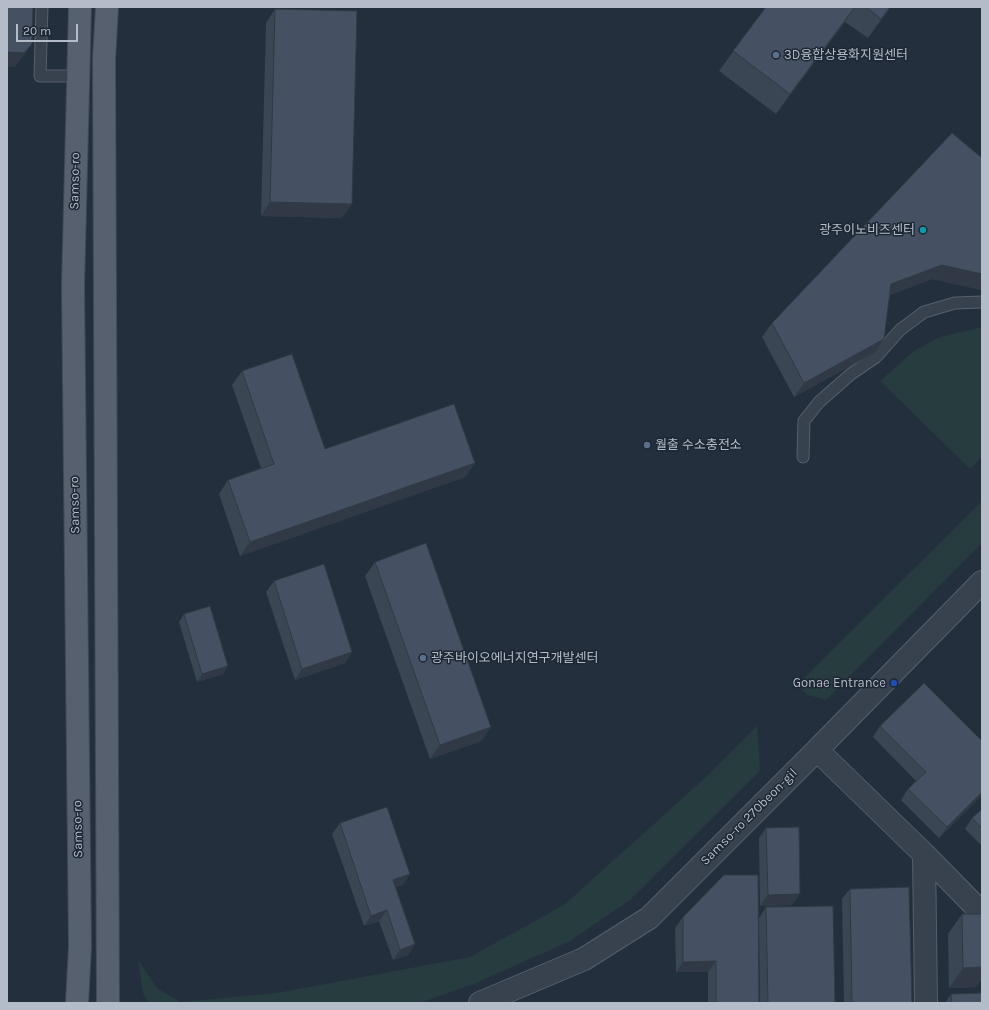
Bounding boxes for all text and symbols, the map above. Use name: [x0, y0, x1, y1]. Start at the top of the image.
scale bar: [18, 16, 80, 42]
text: 20 m: [23, 24, 51, 38]
place label: 3D융합상용화지원센터: [784, 47, 908, 63]
marker: 3D융합상용화지원센터: [771, 50, 781, 60]
street label: Samso-ro: [67, 152, 83, 210]
place label: 광주이노비즈센터: [819, 222, 915, 238]
marker: 광주이노비즈센터: [918, 225, 928, 235]
place label: 월출 수소충전소: [655, 437, 742, 453]
marker: 월출 수소충전소: [642, 440, 652, 450]
street label: Samso-ro: [67, 476, 83, 534]
place label: 광주바이오에너지연구개발센터: [431, 650, 598, 666]
marker: 광주바이오에너지연구개발센터: [418, 653, 428, 663]
place label: Gonae Entrance: [793, 675, 886, 691]
marker: Gonae Entrance: [889, 678, 899, 688]
street label: Samso-ro 270beon-gil: [697, 765, 801, 869]
street label: Samso-ro: [70, 800, 86, 858]

